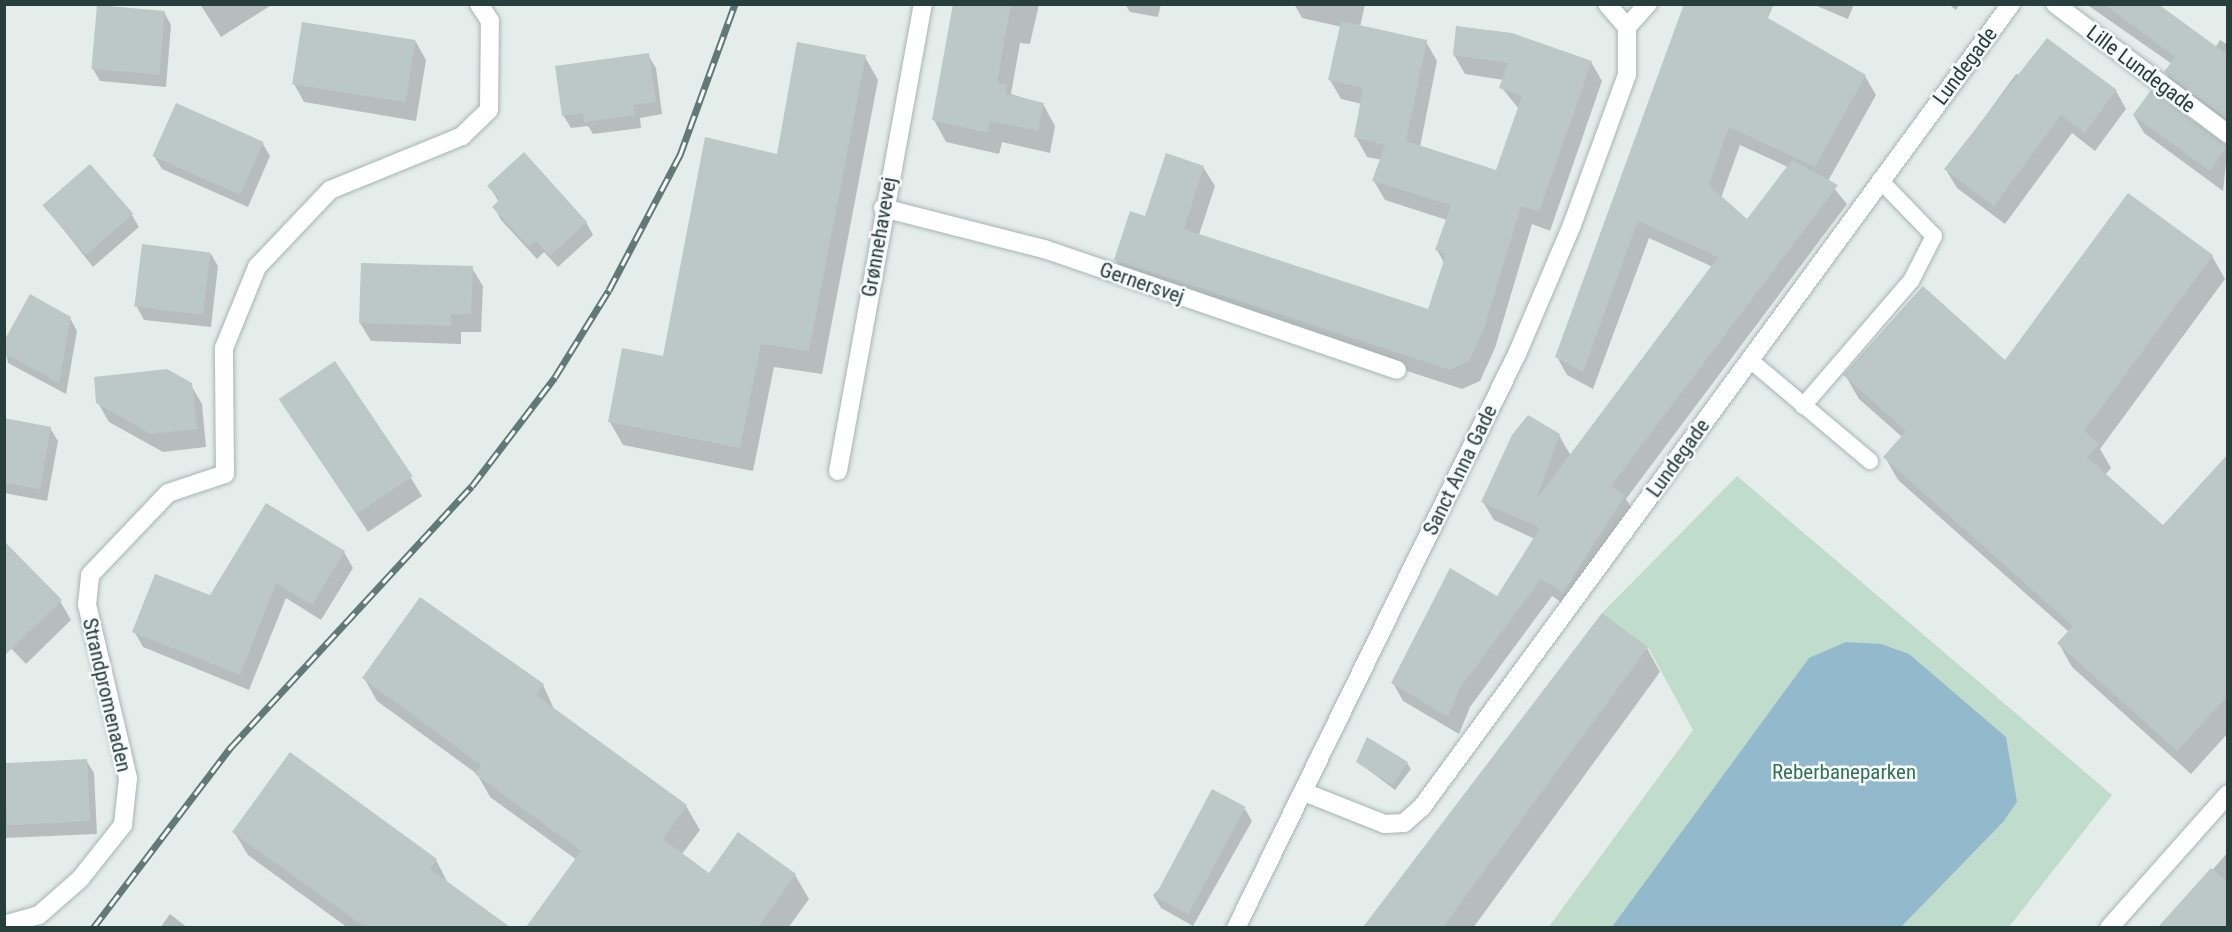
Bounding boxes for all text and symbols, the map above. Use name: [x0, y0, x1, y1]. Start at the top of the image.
street label: Lille Lundegade: [2082, 20, 2200, 118]
street label: Lundegade: [1928, 22, 2002, 110]
street label: Grønnehavevej: [856, 175, 902, 299]
street label: Gernersvej: [1096, 257, 1188, 309]
street label: Sanct Anna Gade: [1418, 401, 1502, 539]
street label: Lundegade: [1641, 414, 1715, 502]
street label: Strandpromenaden: [77, 616, 137, 774]
park label: Reberbaneparken: [1772, 759, 1916, 785]

